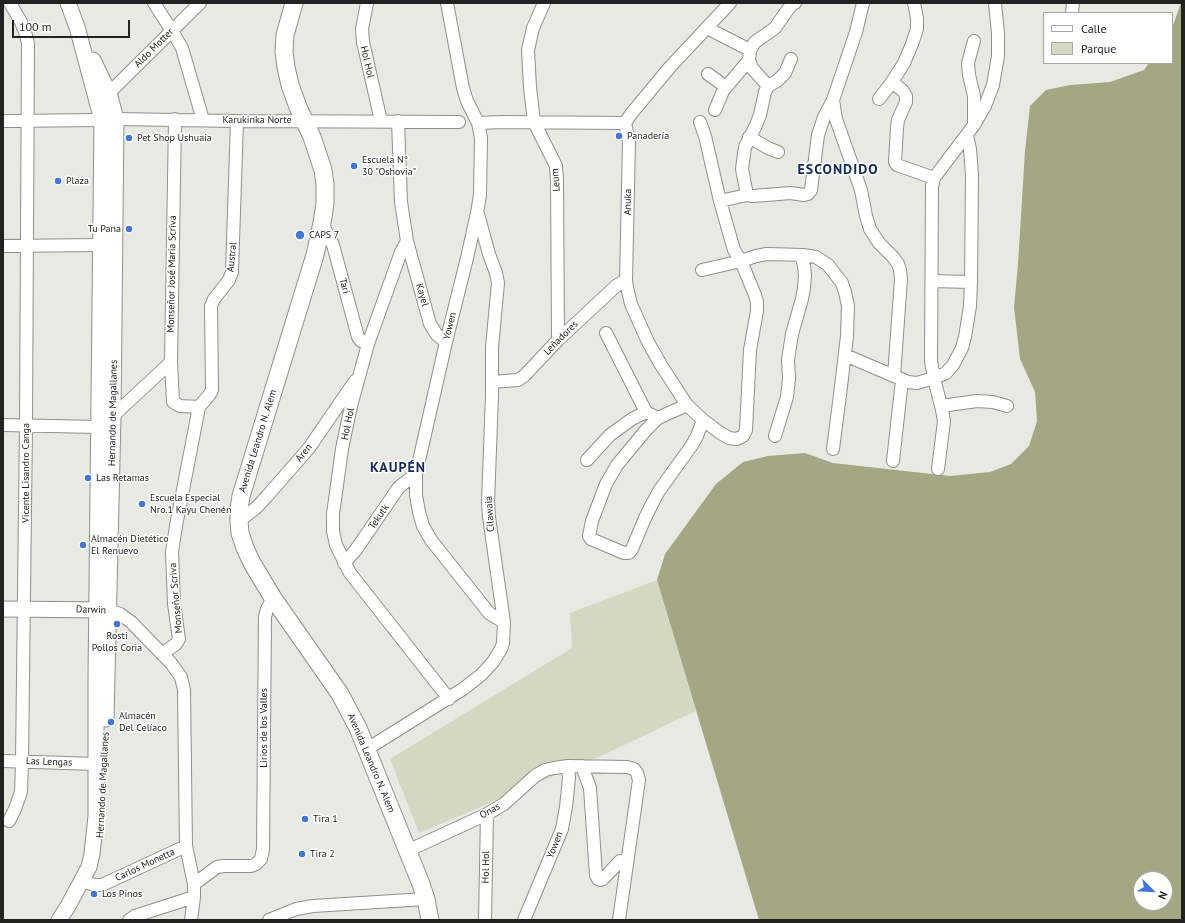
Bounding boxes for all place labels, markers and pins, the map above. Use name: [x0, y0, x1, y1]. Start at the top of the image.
place label: Panadería: [627, 130, 669, 142]
marker: Panadería: [614, 131, 624, 141]
place label: Pet Shop Ushuaia: [137, 132, 212, 144]
marker: Pet Shop Ushuaia: [124, 133, 134, 143]
place label: Escuela N° 30 "Oshovia": [362, 154, 416, 178]
marker: Escuela N° 30 "Oshovia": [349, 161, 359, 171]
place label: Plaza: [66, 175, 89, 187]
marker: Plaza: [53, 176, 63, 186]
place label: Tu Pana: [88, 223, 121, 235]
marker: Tu Pana: [124, 224, 134, 234]
marker: CAPS 7: [294, 229, 306, 241]
place label: CAPS 7: [309, 229, 339, 241]
place label: Las Retamas: [96, 472, 149, 484]
marker: Las Retamas: [83, 473, 93, 483]
place label: Escuela Especial Nro.1 Kayu Chenén: [150, 492, 231, 516]
marker: Escuela Especial Nro.1 Kayu Chenén: [137, 499, 147, 509]
place label: Almacén Dietético El Renuevo: [91, 533, 169, 556]
marker: Almacén Dietético El Renuevo: [78, 540, 88, 550]
marker: Rosti Pollos Coria: [112, 619, 122, 629]
place label: Rosti Pollos Coria: [92, 630, 142, 654]
place label: Almacén Del Celíaco: [119, 710, 167, 734]
marker: Almacén Del Celíaco: [106, 717, 116, 727]
place label: Tira 1: [313, 813, 338, 825]
marker: Tira 1: [300, 814, 310, 824]
place label: Tira 2: [310, 848, 335, 860]
marker: Tira 2: [297, 849, 307, 859]
place label: Los Pinos: [102, 888, 142, 900]
marker: Los Pinos: [89, 889, 99, 899]

